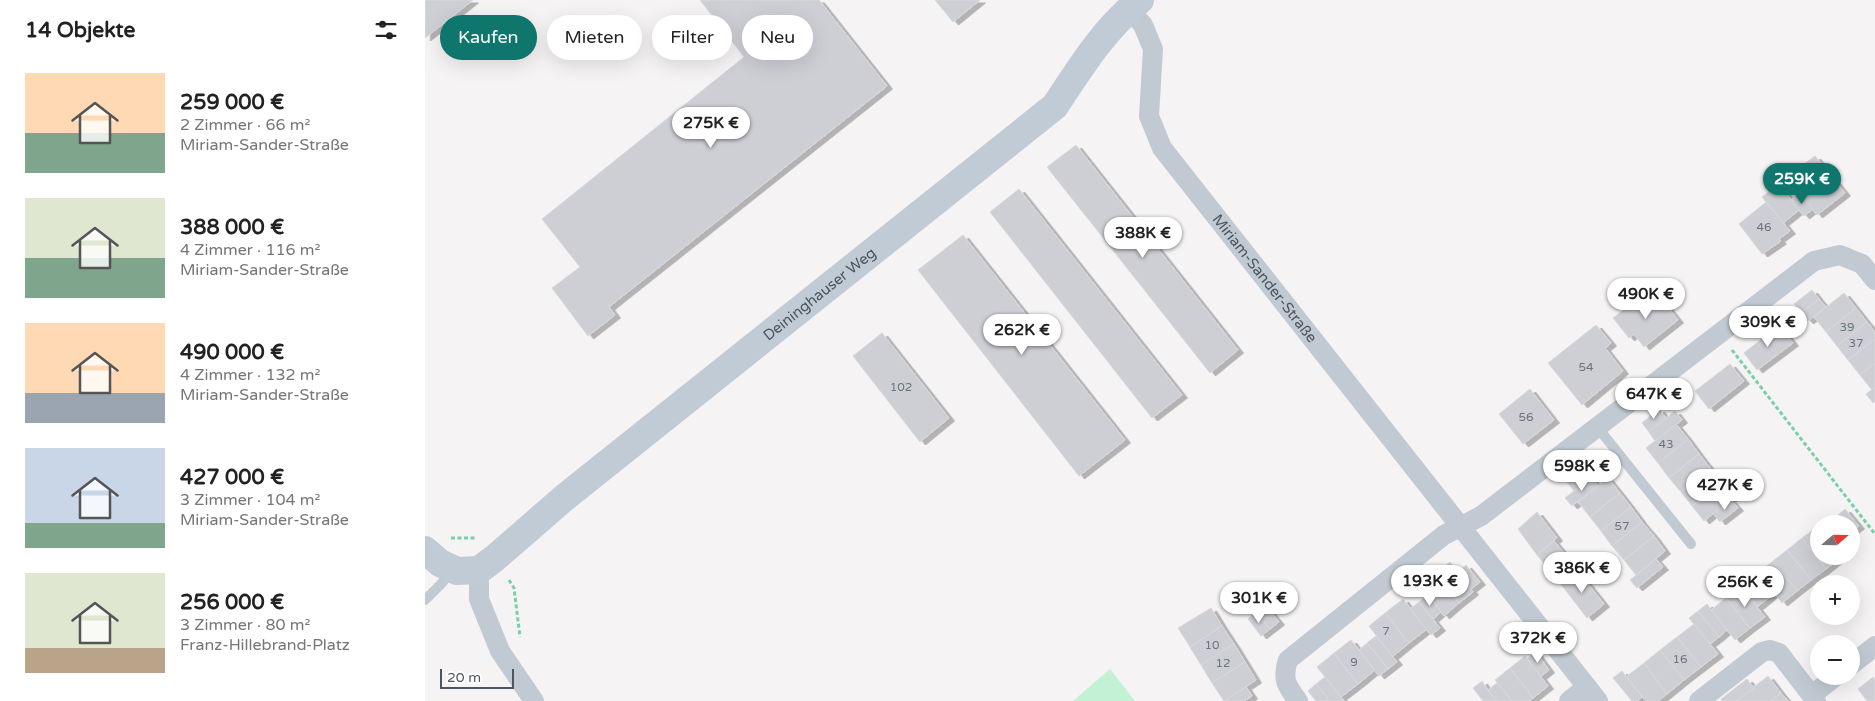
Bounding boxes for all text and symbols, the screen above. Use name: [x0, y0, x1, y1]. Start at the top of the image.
chip: Kaufen: [440, 15, 537, 60]
chip: Mieten: [547, 15, 642, 60]
chip: Filter: [652, 15, 732, 60]
chip: Neu: [742, 15, 813, 60]
icon: filters: [372, 16, 400, 44]
text: 14 Objekte: [25, 18, 135, 43]
text: 259 000 €: [180, 90, 284, 115]
icon: home: [65, 93, 125, 153]
pin: 275K €: [670, 106, 752, 149]
text: 275K €: [683, 113, 739, 133]
text: 2 Zimmer · 66 m²: [180, 115, 310, 135]
text: Miriam-Sander-Straße: [180, 135, 349, 155]
pin: 259K €: [1761, 162, 1843, 205]
text: 259K €: [1774, 169, 1830, 189]
street label: Miriam-Sander-Straße: [1209, 211, 1321, 346]
text: 388 000 €: [180, 215, 284, 240]
pin: 388K €: [1102, 216, 1184, 259]
icon: home: [65, 218, 125, 278]
house number: 46: [1756, 220, 1772, 234]
text: 388K €: [1115, 223, 1171, 243]
text: 4 Zimmer · 116 m²: [180, 240, 320, 260]
street label: Deininghauser Weg: [759, 244, 879, 345]
text: Miriam-Sander-Straße: [180, 260, 349, 280]
pin: 490K €: [1605, 278, 1687, 320]
text: 490K €: [1618, 284, 1674, 304]
pin: 309K €: [1727, 306, 1809, 348]
text: 309K €: [1740, 312, 1796, 332]
pin: 262K €: [981, 314, 1063, 356]
text: 262K €: [994, 320, 1050, 340]
house number: 39: [1839, 320, 1855, 334]
house number: 37: [1848, 336, 1864, 350]
text: 490 000 €: [180, 340, 284, 365]
icon: home: [65, 343, 125, 403]
house number: 54: [1578, 360, 1594, 374]
text: 4 Zimmer · 132 m²: [180, 365, 320, 385]
pin: 647K €: [1613, 378, 1695, 420]
house number: 102: [890, 380, 912, 394]
text: 647K €: [1626, 384, 1682, 404]
text: Miriam-Sander-Straße: [180, 385, 349, 405]
house number: 56: [1518, 410, 1534, 424]
house number: 43: [1658, 437, 1674, 451]
pin: 598K €: [1541, 450, 1623, 492]
text: 598K €: [1554, 456, 1610, 476]
text: 427 000 €: [180, 465, 284, 490]
icon: home: [65, 468, 125, 528]
pin: 427K €: [1684, 468, 1766, 511]
text: 427K €: [1697, 475, 1753, 495]
text: 3 Zimmer · 104 m²: [180, 490, 320, 510]
text: Miriam-Sander-Straße: [180, 510, 349, 530]
north arrow: [1810, 515, 1860, 565]
map controls: [1810, 515, 1860, 685]
house number: 57: [1614, 519, 1630, 533]
pin: 386K €: [1541, 552, 1623, 594]
text: 386K €: [1554, 558, 1610, 578]
pin: 193K €: [1389, 564, 1471, 607]
pin: 256K €: [1704, 566, 1786, 608]
text: 193K €: [1402, 571, 1458, 591]
text: 256K €: [1717, 572, 1773, 592]
button: +: [1810, 575, 1860, 625]
pin: 301K €: [1218, 582, 1300, 624]
text: 301K €: [1231, 588, 1287, 608]
text: 256 000 €: [180, 590, 284, 615]
icon: home: [65, 593, 125, 653]
text: 3 Zimmer · 80 m²: [180, 615, 310, 635]
pin: 372K €: [1497, 622, 1579, 664]
house number: 7: [1382, 624, 1390, 638]
text: 372K €: [1510, 628, 1566, 648]
text: Franz-Hillebrand-Platz: [180, 635, 350, 655]
button: −: [1810, 635, 1860, 685]
house number: 10: [1204, 638, 1220, 652]
house number: 16: [1672, 652, 1688, 666]
house number: 9: [1350, 655, 1358, 669]
house number: 12: [1215, 656, 1231, 670]
scale bar: [440, 666, 514, 689]
text: 20 m: [447, 669, 481, 686]

